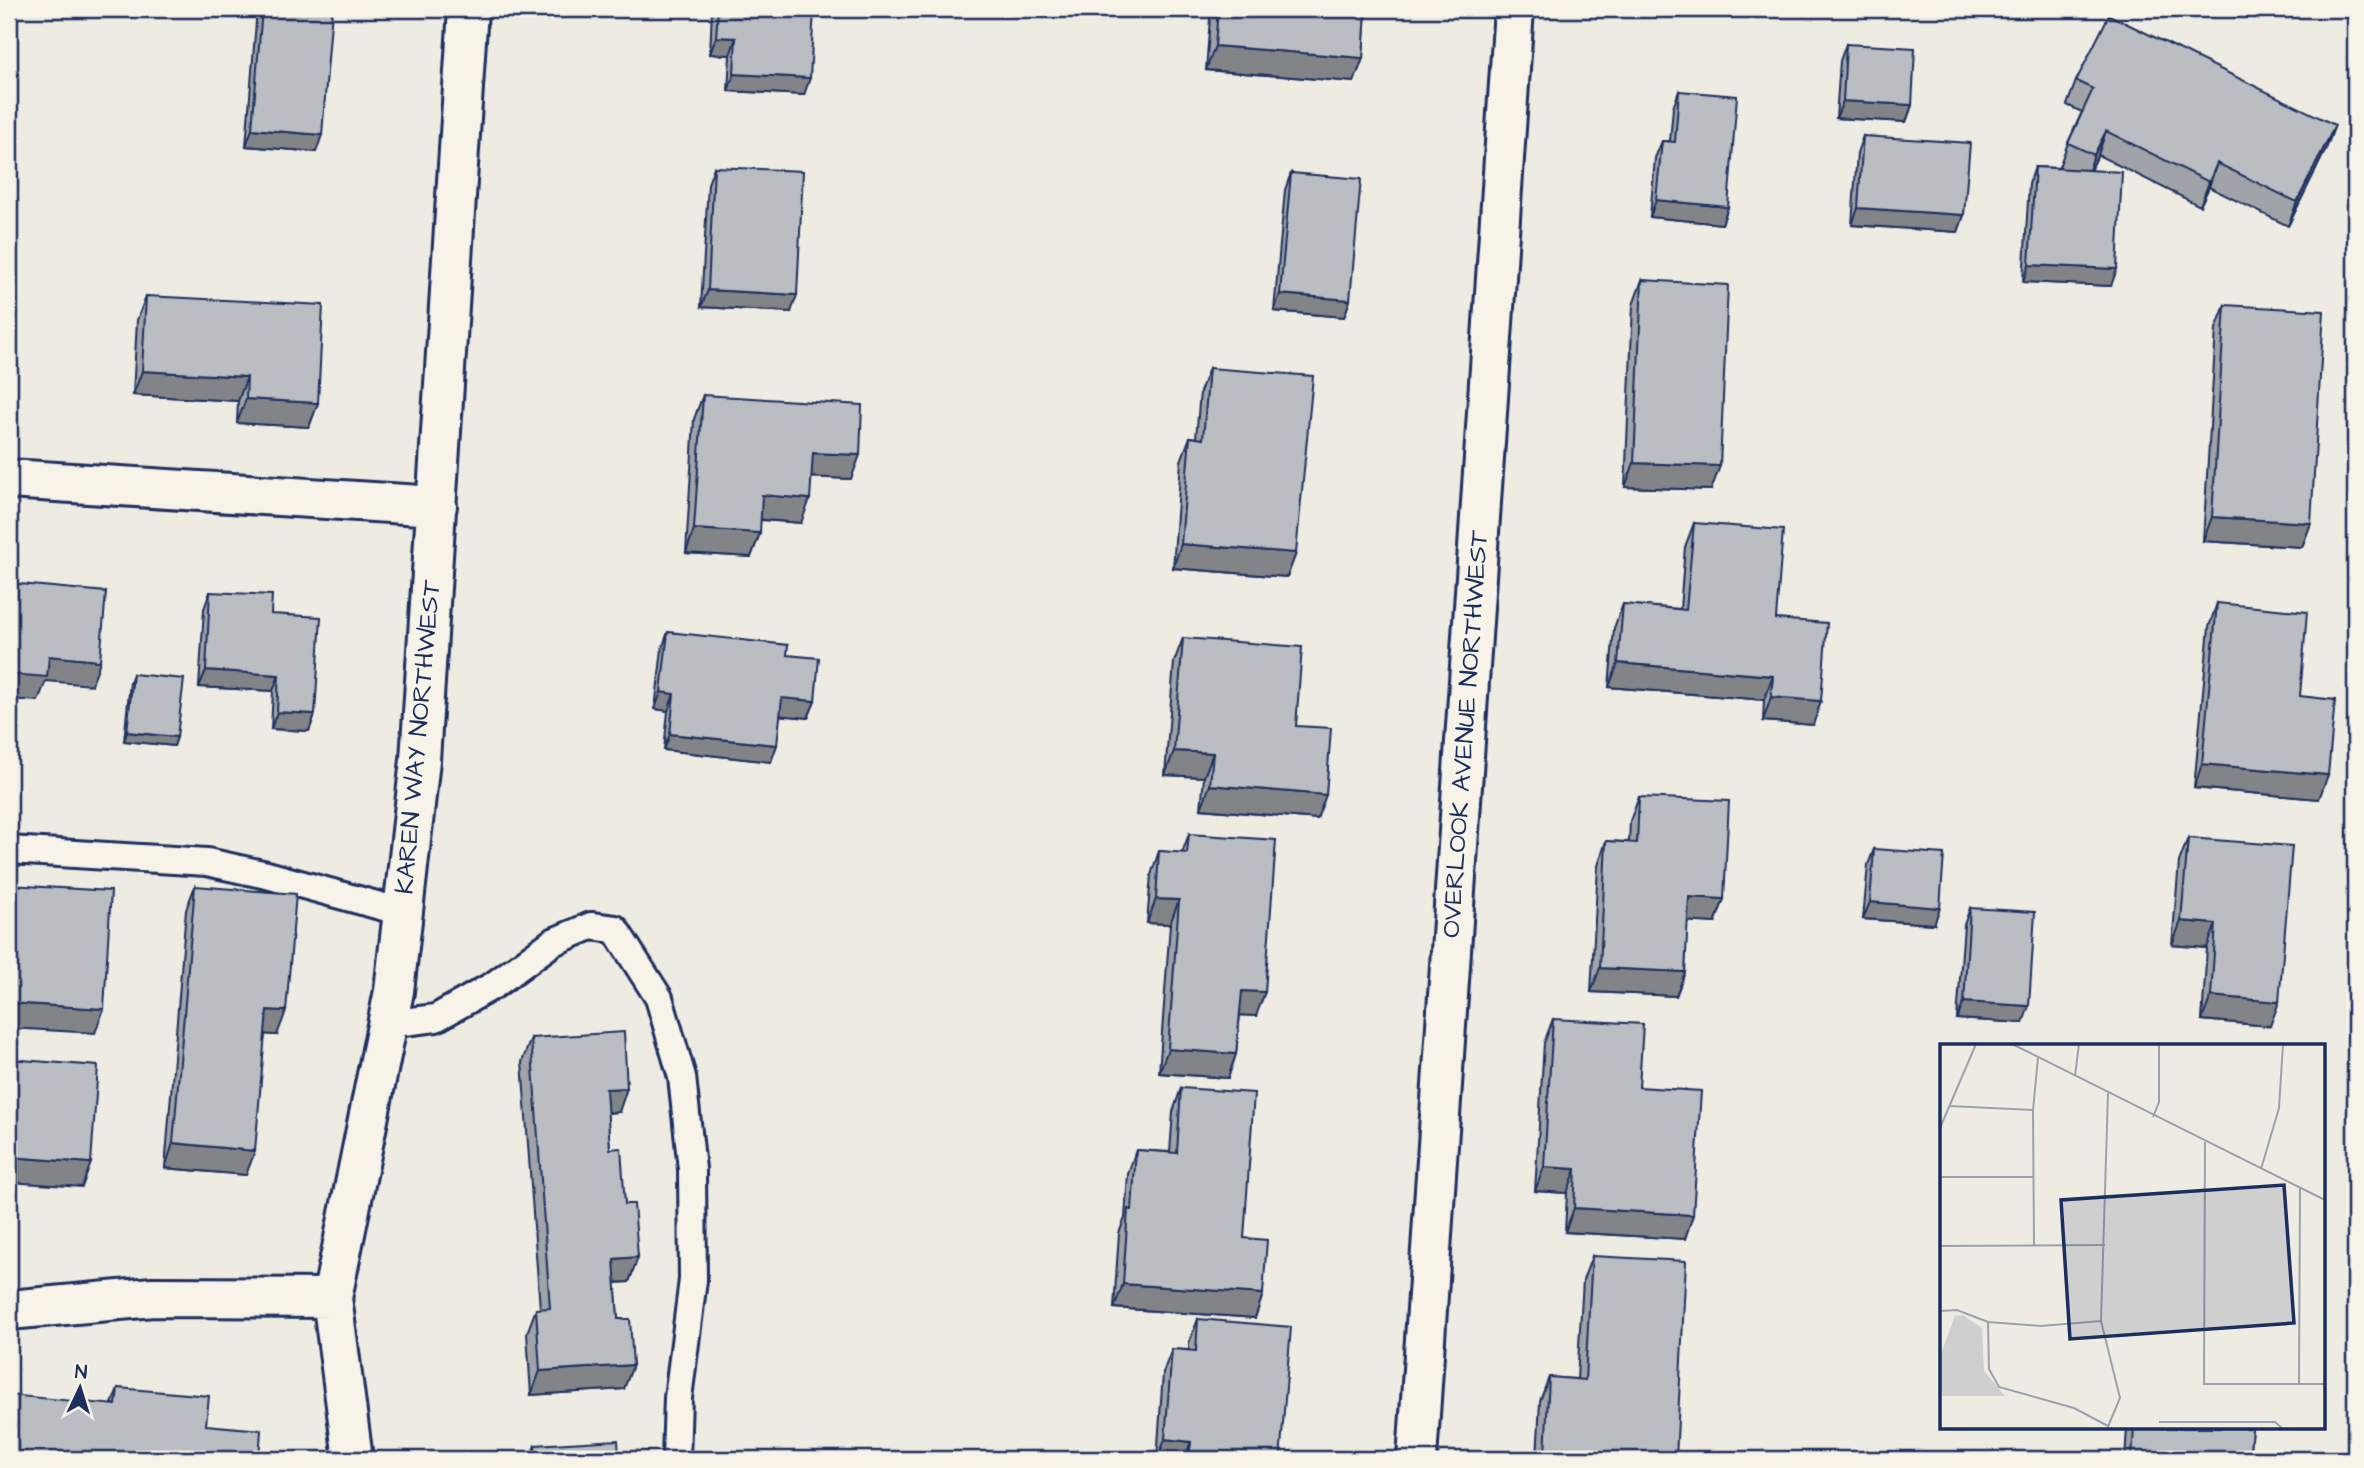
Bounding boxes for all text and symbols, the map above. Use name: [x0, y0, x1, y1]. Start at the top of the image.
street label: OVERLOOK AVENUE NORTHWEST: [1433, 528, 1497, 939]
street label: KAREN WAY NORTHWEST: [386, 578, 450, 896]
inset map: [1940, 1044, 2326, 1430]
north arrow: [46, 1352, 116, 1422]
text: N: [74, 1359, 88, 1386]

